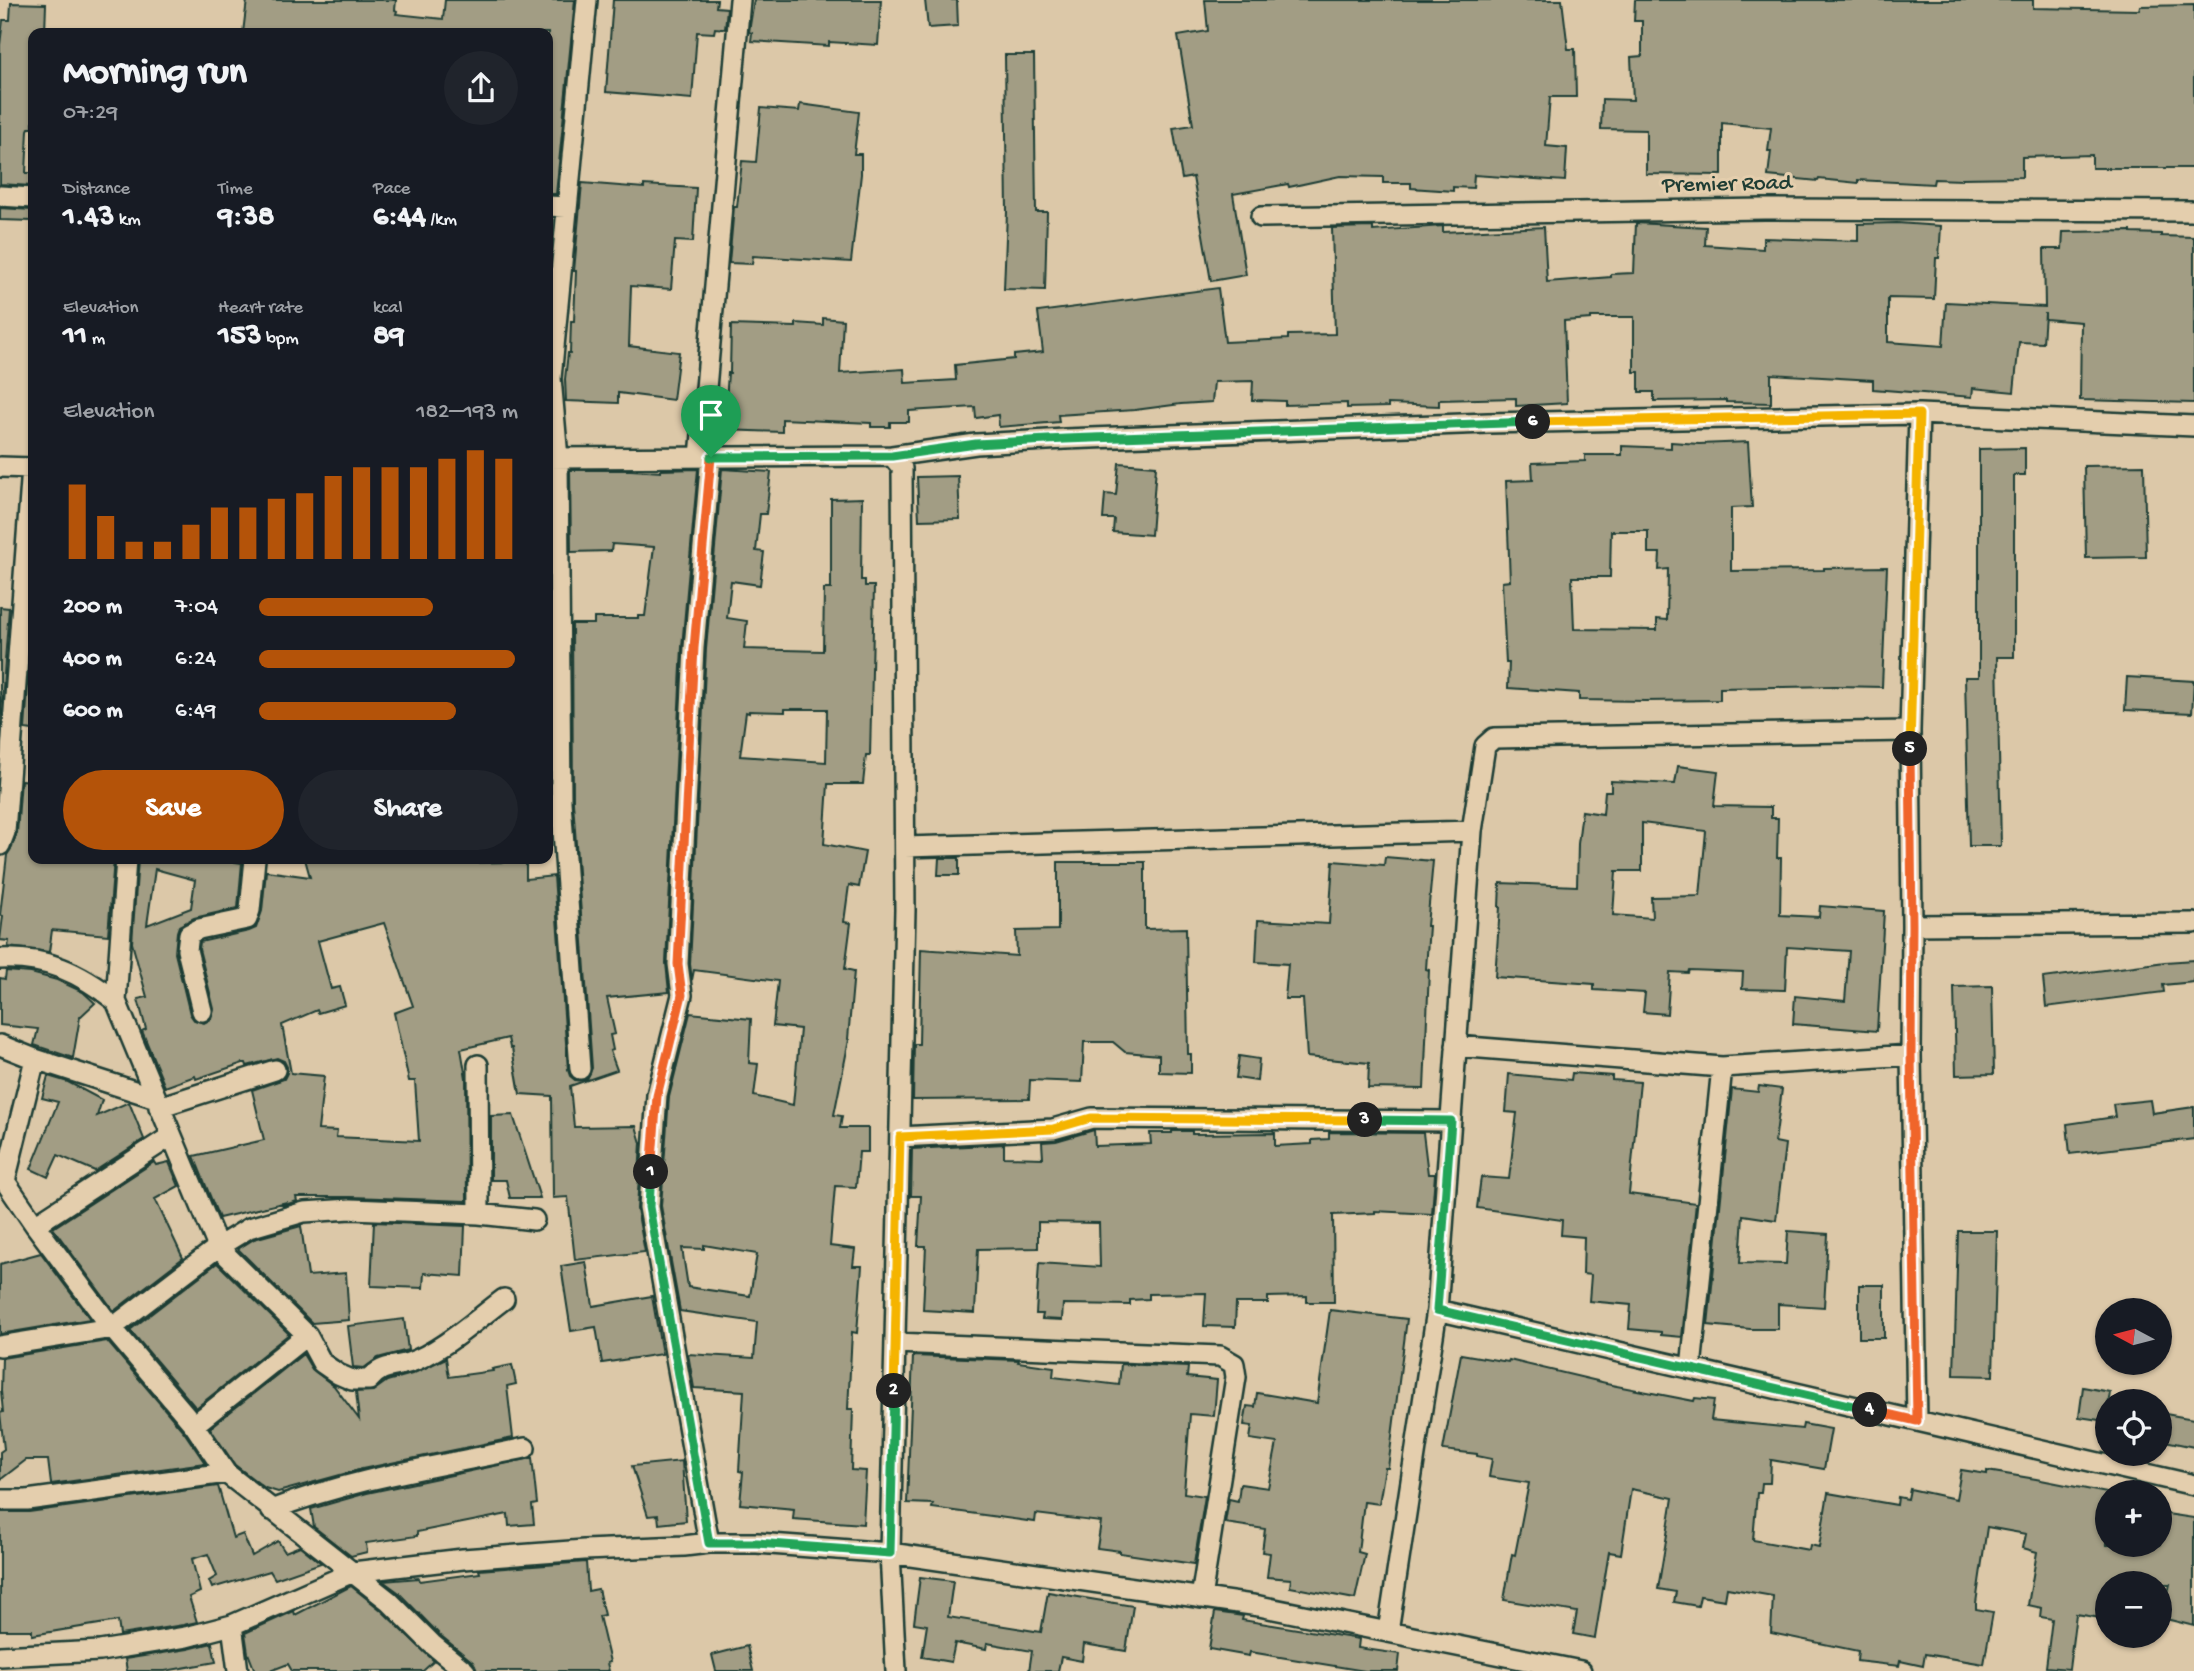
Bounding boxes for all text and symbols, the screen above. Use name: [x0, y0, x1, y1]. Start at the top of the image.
button: share: [444, 51, 518, 125]
text: Morning run: [63, 52, 247, 96]
text: 07:29: [63, 100, 118, 127]
street label: Premier Road: [1661, 170, 1794, 200]
text: Distance: [63, 178, 130, 201]
text: Time: [218, 178, 253, 201]
text: Pace: [373, 178, 410, 201]
text: 1.43: [63, 201, 114, 236]
text: 9:38: [218, 201, 274, 236]
text: 6:44: [373, 201, 426, 236]
text: km: [114, 209, 141, 232]
text: /km: [426, 209, 457, 232]
text: Elevation: [63, 297, 139, 320]
text: Heart rate: [218, 297, 303, 320]
text: kcal: [373, 297, 403, 320]
text: 11: [63, 320, 87, 355]
text: 153: [218, 320, 261, 355]
text: 89: [373, 320, 404, 355]
text: m: [87, 328, 105, 351]
text: bpm: [261, 328, 299, 351]
pin: [681, 385, 741, 457]
icon: arrive: [692, 396, 730, 434]
text: Elevation: [63, 399, 154, 426]
text: 182–193 m: [416, 399, 518, 426]
pin: 6: [1516, 404, 1550, 440]
text: 6: [1528, 410, 1537, 433]
text: 200 m: [63, 594, 122, 621]
text: 7:04: [175, 594, 218, 621]
text: 400 m: [63, 646, 122, 673]
text: 6:24: [175, 646, 216, 673]
text: 600 m: [63, 698, 123, 725]
text: 6:49: [175, 698, 216, 725]
pin: 5: [1892, 732, 1927, 766]
text: 5: [1905, 737, 1915, 760]
button: Save: [63, 770, 284, 850]
button: Share: [298, 770, 518, 850]
pin: 3: [1348, 1102, 1382, 1138]
text: 3: [1360, 1108, 1369, 1131]
pin: 1: [634, 1154, 668, 1190]
text: 1: [647, 1160, 654, 1183]
north arrow: [2095, 1298, 2172, 1376]
map controls: [2095, 1298, 2172, 1648]
pin: 2: [876, 1374, 912, 1408]
text: 2: [889, 1379, 898, 1402]
button: locate: [2095, 1389, 2172, 1466]
pin: 4: [1853, 1392, 1888, 1428]
text: 4: [1865, 1398, 1874, 1421]
button: +: [2095, 1480, 2172, 1557]
button: −: [2095, 1571, 2172, 1648]

